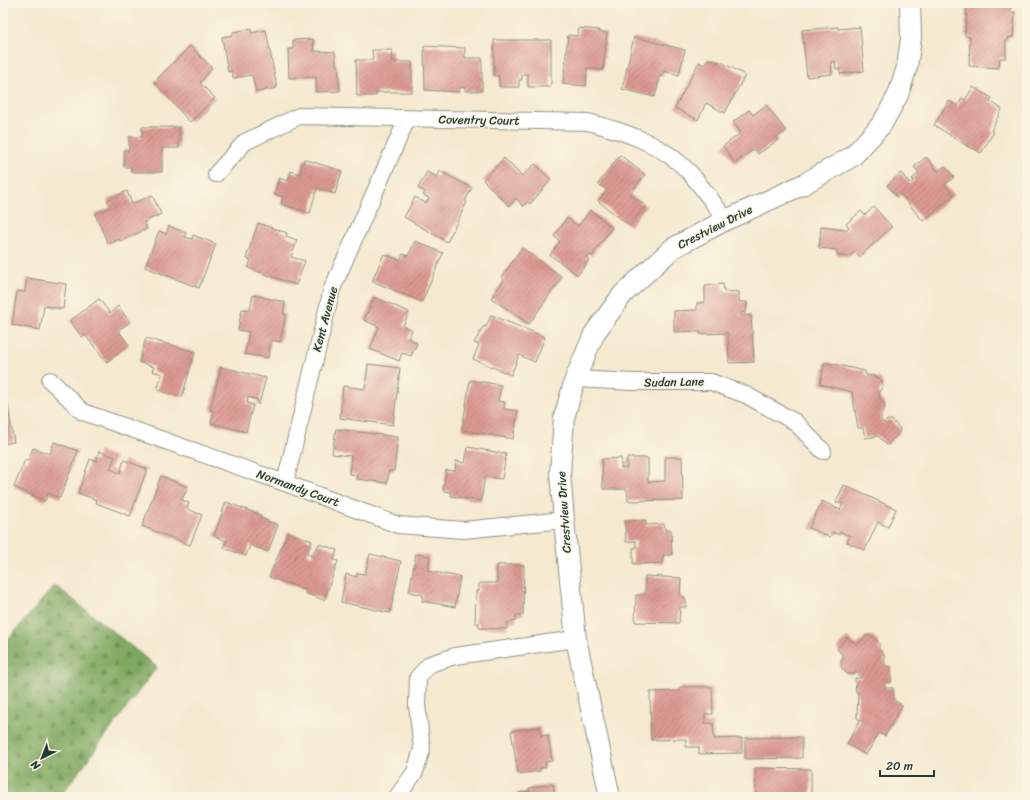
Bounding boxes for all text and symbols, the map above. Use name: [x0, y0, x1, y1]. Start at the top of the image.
street label: Coventry Court: [438, 108, 520, 132]
street label: Crestview Drive: [673, 199, 757, 255]
street label: Kent Avenue: [306, 284, 344, 354]
street label: Sudan Lane: [644, 370, 704, 394]
street label: Normandy Court: [253, 463, 343, 513]
street label: Crestview Drive: [550, 470, 578, 554]
north arrow: [22, 738, 62, 778]
scale bar: [880, 752, 934, 778]
text: N: [26, 755, 46, 775]
text: 20 m: [886, 755, 913, 777]

